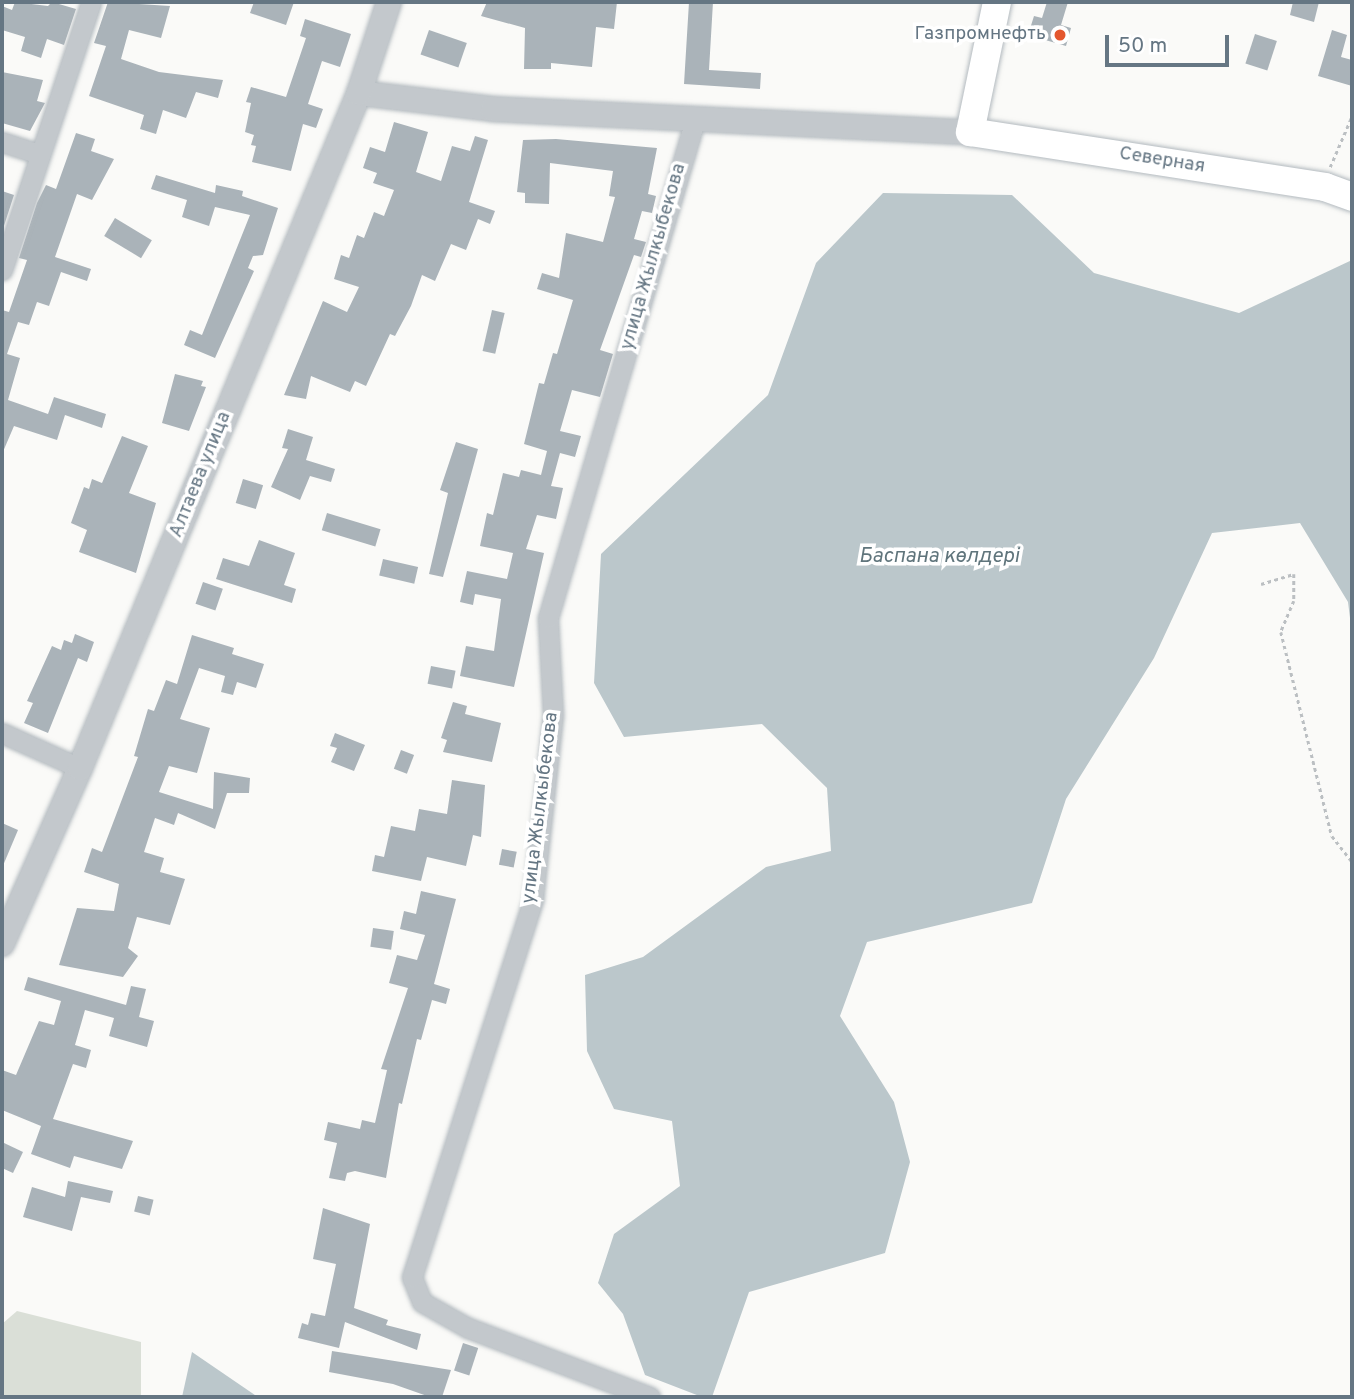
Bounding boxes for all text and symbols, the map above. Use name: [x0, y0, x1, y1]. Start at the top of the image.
scale bar: [1109, 21, 1233, 65]
place label: Газпромнефть: [914, 24, 1046, 46]
marker: Газпромнефть: [1052, 27, 1068, 43]
text: 50 m: [1118, 33, 1167, 60]
street label: Северная: [1117, 143, 1207, 179]
street label: улица Жылкыбекова: [616, 161, 692, 353]
street label: Алтаева улица: [165, 409, 237, 541]
water label: Баспана көлдері: [859, 544, 1019, 570]
street label: улица Жылкыбекова: [518, 711, 564, 905]

